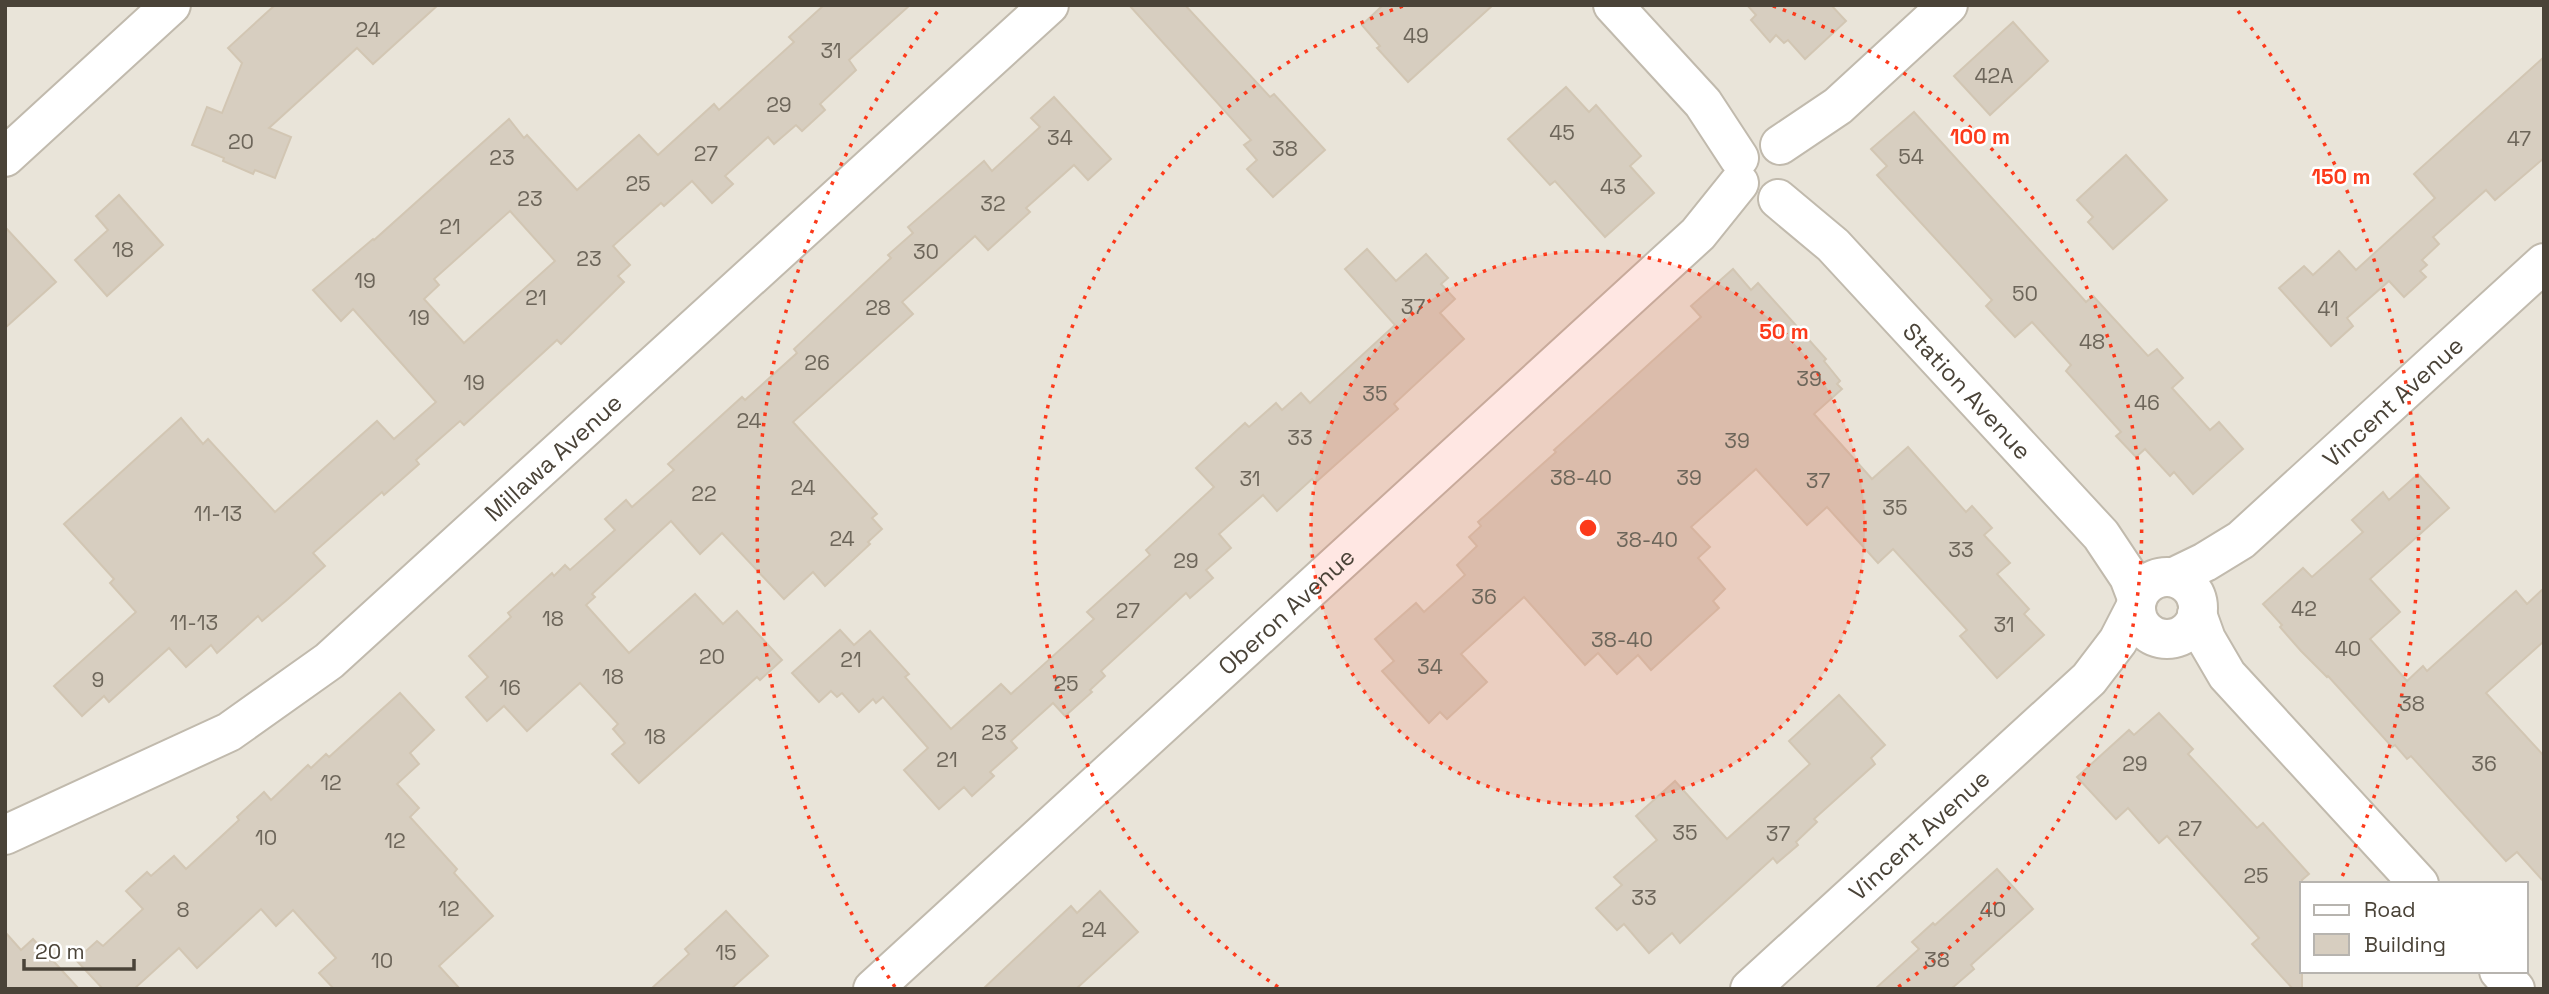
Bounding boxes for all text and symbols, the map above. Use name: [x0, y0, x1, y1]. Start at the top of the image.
house number: 24: [355, 16, 381, 43]
house number: 49: [1403, 22, 1429, 49]
house number: 31: [820, 37, 842, 64]
house number: 42A: [1974, 62, 2014, 89]
house number: 29: [766, 91, 792, 118]
house number: 45: [1549, 119, 1575, 146]
text: 100 m: [1950, 123, 2010, 150]
house number: 34: [1047, 124, 1073, 151]
house number: 47: [2507, 125, 2531, 152]
house number: 20: [228, 128, 254, 155]
house number: 38: [1272, 135, 1298, 162]
house number: 27: [694, 140, 718, 167]
house number: 54: [1898, 143, 1924, 170]
house number: 23: [489, 144, 515, 171]
text: 150 m: [2312, 163, 2370, 190]
house number: 25: [625, 170, 651, 197]
house number: 43: [1600, 173, 1626, 200]
house number: 23: [517, 185, 543, 212]
house number: 32: [980, 190, 1006, 217]
house number: 21: [439, 213, 461, 240]
house number: 18: [112, 236, 134, 263]
house number: 30: [913, 238, 939, 265]
house number: 23: [576, 245, 602, 272]
house number: 19: [354, 267, 376, 294]
house number: 50: [2012, 280, 2038, 307]
house number: 21: [525, 284, 547, 311]
house number: 37: [1401, 293, 1425, 320]
house number: 28: [865, 294, 891, 321]
house number: 41: [2317, 295, 2339, 322]
house number: 19: [408, 304, 430, 331]
street label: Station Avenue: [1896, 316, 2039, 466]
text: 50 m: [1759, 318, 1809, 345]
house number: 48: [2079, 328, 2105, 355]
street label: Vincent Avenue: [2316, 329, 2470, 474]
house number: 26: [804, 349, 830, 376]
house number: 39: [1796, 365, 1822, 392]
house number: 19: [463, 369, 485, 396]
house number: 35: [1362, 380, 1388, 407]
street label: Millawa Avenue: [478, 386, 628, 528]
house number: 46: [2134, 389, 2160, 416]
house number: 24: [736, 407, 762, 434]
house number: 33: [1287, 424, 1313, 451]
house number: 39: [1724, 427, 1750, 454]
house number: 38-40: [1550, 464, 1612, 491]
house number: 39: [1676, 464, 1702, 491]
house number: 31: [1239, 465, 1261, 492]
house number: 37: [1806, 467, 1830, 494]
house number: 24: [790, 474, 816, 501]
house number: 22: [691, 480, 717, 507]
house number: 35: [1882, 494, 1908, 521]
house number: 11-13: [194, 500, 242, 527]
centre of rings: [1576, 516, 1600, 540]
house number: 24: [829, 525, 855, 552]
house number: 38-40: [1616, 526, 1678, 553]
house number: 33: [1948, 536, 1974, 563]
street label: Oberon Avenue: [1211, 541, 1361, 681]
house number: 29: [1173, 547, 1199, 574]
house number: 36: [1471, 583, 1497, 610]
house number: 42: [2291, 595, 2317, 622]
house number: 27: [1116, 597, 1140, 624]
house number: 18: [542, 605, 564, 632]
house number: 11-13: [170, 609, 218, 636]
house number: 31: [1993, 611, 2015, 638]
house number: 38-40: [1591, 626, 1653, 653]
house number: 40: [2335, 635, 2361, 662]
house number: 20: [699, 643, 725, 670]
house number: 21: [840, 646, 862, 673]
house number: 34: [1417, 653, 1443, 680]
house number: 18: [602, 663, 624, 690]
house number: 9: [92, 666, 104, 693]
house number: 25: [1053, 670, 1079, 697]
house number: 16: [499, 674, 521, 701]
house number: 38: [2399, 690, 2425, 717]
house number: 23: [981, 719, 1007, 746]
house number: 18: [644, 723, 666, 750]
house number: 21: [936, 746, 958, 773]
house number: 29: [2122, 750, 2148, 777]
house number: 36: [2471, 750, 2497, 777]
street label: Vincent Avenue: [1842, 762, 1996, 907]
house number: 12: [320, 769, 342, 796]
house number: 27: [2178, 815, 2202, 842]
house number: 35: [1672, 819, 1698, 846]
house number: 37: [1766, 820, 1790, 847]
house number: 10: [255, 824, 277, 851]
house number: 12: [384, 827, 406, 854]
house number: 25: [2243, 862, 2269, 889]
legend: [2300, 882, 2528, 973]
house number: 33: [1631, 884, 1657, 911]
house number: 12: [438, 895, 460, 922]
house number: 8: [176, 896, 190, 923]
house number: 40: [1980, 896, 2006, 923]
text: Road: [2364, 896, 2416, 923]
house number: 24: [1081, 916, 1107, 943]
scale bar: [24, 928, 135, 972]
text: Building: [2364, 931, 2446, 958]
text: 20 m: [35, 938, 85, 965]
house number: 15: [715, 939, 737, 966]
house number: 38: [1924, 946, 1950, 973]
house number: 10: [371, 947, 393, 974]

